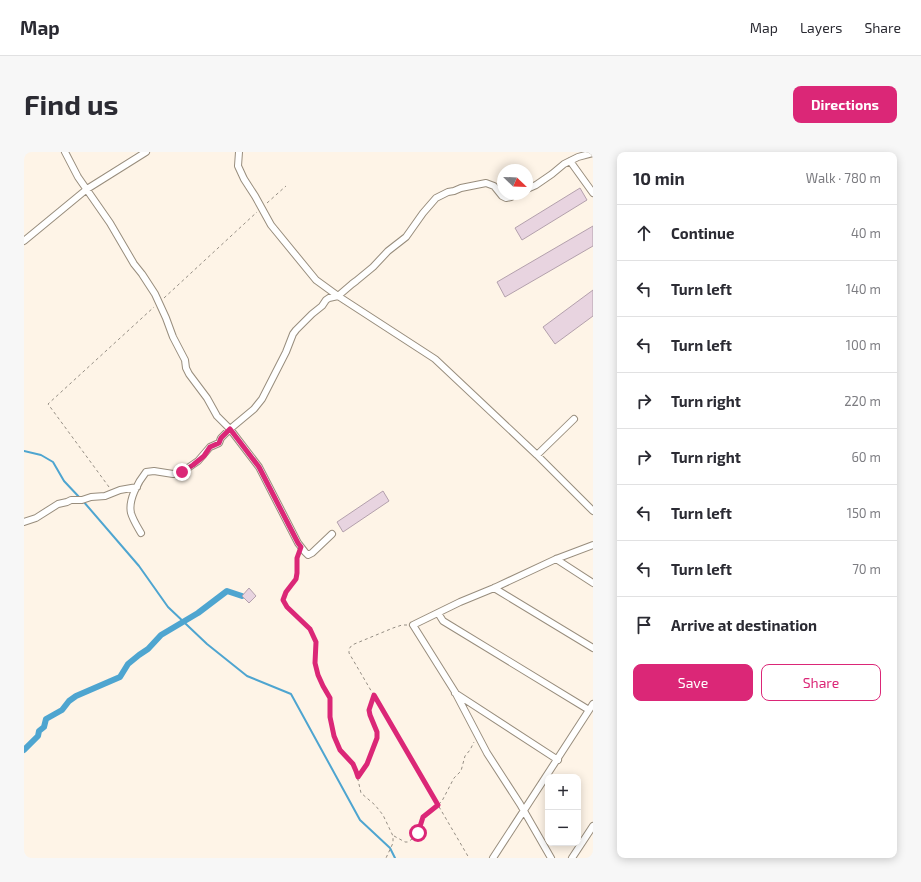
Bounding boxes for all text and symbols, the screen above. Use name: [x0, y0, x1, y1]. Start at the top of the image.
text: Map: [20, 16, 60, 39]
text: Map: [750, 19, 778, 36]
text: Layers: [800, 19, 842, 36]
text: Share: [864, 19, 901, 36]
button: Directions: [793, 86, 897, 123]
text: Find us: [24, 87, 118, 121]
north arrow: [497, 164, 533, 200]
text: 10 min: [633, 168, 685, 188]
text: Walk · 780 m: [806, 170, 881, 186]
icon: ahead: [633, 222, 655, 244]
text: Continue: [671, 224, 734, 242]
text: 40 m: [851, 225, 881, 241]
icon: left: [633, 278, 655, 300]
text: Turn left: [671, 280, 732, 298]
text: 140 m: [846, 281, 881, 297]
icon: left: [633, 334, 655, 356]
text: Turn left: [671, 336, 732, 354]
text: 100 m: [846, 337, 881, 353]
icon: right: [633, 390, 655, 412]
text: Turn right: [671, 392, 741, 410]
text: 220 m: [844, 393, 881, 409]
icon: right: [633, 446, 655, 468]
text: Turn right: [671, 448, 741, 466]
text: 60 m: [851, 449, 881, 465]
route end: [173, 463, 191, 481]
icon: left: [633, 502, 655, 524]
text: Turn left: [671, 504, 732, 522]
text: 150 m: [847, 505, 881, 521]
icon: left: [633, 558, 655, 580]
text: Turn left: [671, 560, 732, 578]
text: 70 m: [852, 561, 881, 577]
icon: arrive: [633, 614, 655, 636]
text: Arrive at destination: [671, 616, 817, 634]
button: Save: [633, 664, 753, 701]
button: Share: [761, 664, 881, 701]
map controls: [545, 774, 581, 846]
button: +: [545, 774, 581, 810]
button: −: [545, 810, 581, 846]
route start: [409, 824, 427, 842]

